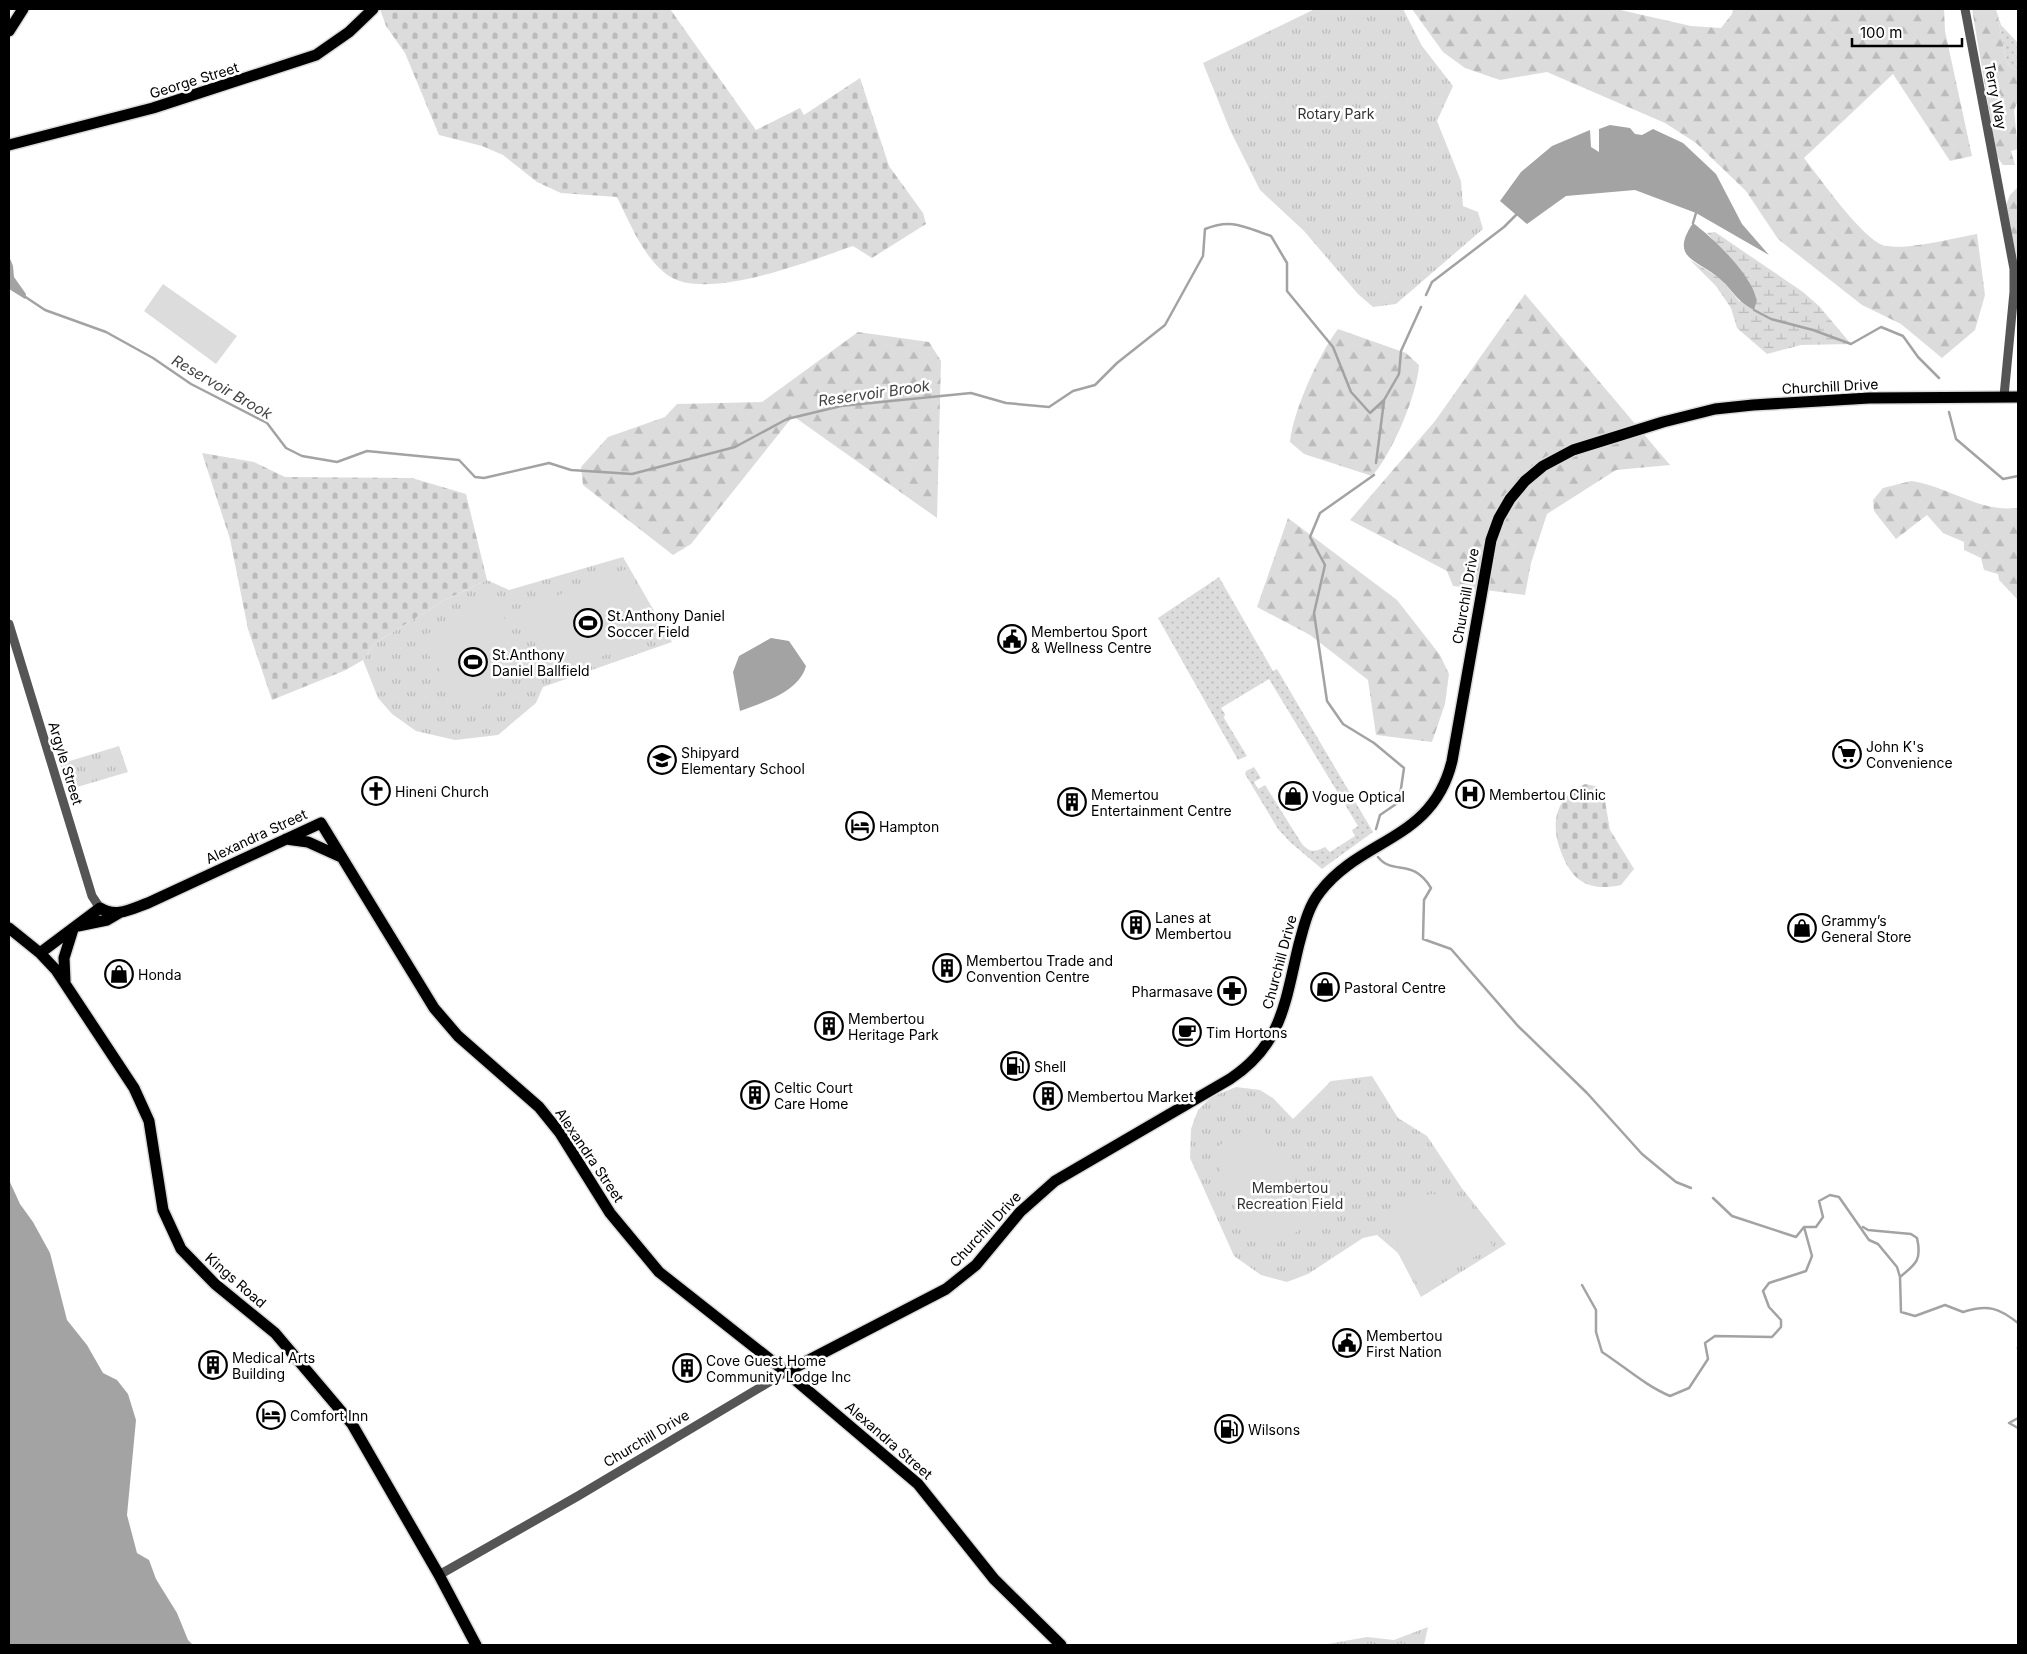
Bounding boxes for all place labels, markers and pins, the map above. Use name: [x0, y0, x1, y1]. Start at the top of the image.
place label: St.Anthony Daniel Soccer Field: [607, 607, 725, 640]
sports icon: St.Anthony Daniel Soccer Field: [573, 608, 603, 638]
place label: Membertou Sport & Wellness Centre: [1031, 623, 1152, 656]
public building icon: Membertou Sport & Wellness Centre: [997, 624, 1027, 654]
place label: St.Anthony Daniel Ballfield: [492, 646, 590, 679]
sports icon: St.Anthony Daniel Ballfield: [458, 647, 488, 677]
place label: John K's Convenience: [1866, 738, 1953, 771]
supermarket icon: John K's Convenience: [1832, 739, 1862, 769]
place label: Shipyard Elementary School: [681, 744, 805, 777]
school or university icon: Shipyard Elementary School: [647, 745, 677, 775]
church icon: Hineni Church: [361, 776, 391, 806]
hospital icon: Membertou Clinic: [1455, 779, 1485, 809]
shop icon: Vogue Optical: [1278, 781, 1308, 811]
place label: Hineni Church: [395, 783, 489, 800]
place label: Memertou Entertainment Centre: [1091, 786, 1232, 819]
place label: Membertou Clinic: [1489, 786, 1606, 803]
building icon: Memertou Entertainment Centre: [1057, 787, 1087, 817]
place label: Vogue Optical: [1312, 788, 1405, 805]
hotel icon: Hampton: [845, 811, 875, 841]
place label: Hampton: [879, 818, 939, 835]
place label: Lanes at Membertou: [1155, 909, 1231, 942]
building icon: Lanes at Membertou: [1121, 910, 1151, 940]
place label: Grammy’s General Store: [1821, 912, 1912, 945]
shop icon: Grammy’s General Store: [1787, 913, 1817, 943]
place label: Membertou Trade and Convention Centre: [966, 952, 1113, 985]
building icon: Membertou Trade and Convention Centre: [932, 953, 962, 983]
shop icon: Honda: [104, 959, 134, 989]
place label: Honda: [138, 966, 182, 983]
shop icon: Pastoral Centre: [1310, 972, 1340, 1002]
pharmacy icon: Pharmasave: [1217, 976, 1247, 1006]
place label: Pastoral Centre: [1344, 979, 1446, 996]
place label: Pharmasave: [1132, 983, 1213, 1000]
place label: Membertou Heritage Park: [848, 1010, 939, 1043]
building icon: Membertou Heritage Park: [814, 1011, 844, 1041]
cafe icon: Tim Hortons: [1172, 1017, 1202, 1047]
place label: Tim Hortons: [1206, 1024, 1287, 1041]
fuel station icon: Shell: [1000, 1051, 1030, 1081]
place label: Shell: [1034, 1058, 1066, 1075]
place label: Celtic Court Care Home: [774, 1079, 853, 1112]
building icon: Celtic Court Care Home: [740, 1080, 770, 1110]
building icon: Membertou Market: [1033, 1081, 1063, 1111]
place label: Membertou Market: [1067, 1088, 1194, 1105]
place label: Membertou First Nation: [1366, 1327, 1442, 1360]
public building icon: Membertou First Nation: [1332, 1328, 1362, 1358]
place label: Medical Arts Building: [232, 1349, 315, 1382]
building icon: Medical Arts Building: [198, 1350, 228, 1380]
place label: Cove Guest Home Community Lodge Inc: [706, 1352, 851, 1385]
building icon: Cove Guest Home Community Lodge Inc: [672, 1353, 702, 1383]
hotel icon: Comfort Inn: [256, 1400, 286, 1430]
place label: Comfort Inn: [290, 1407, 368, 1424]
fuel station icon: Wilsons: [1214, 1414, 1244, 1444]
place label: Wilsons: [1248, 1421, 1300, 1438]

